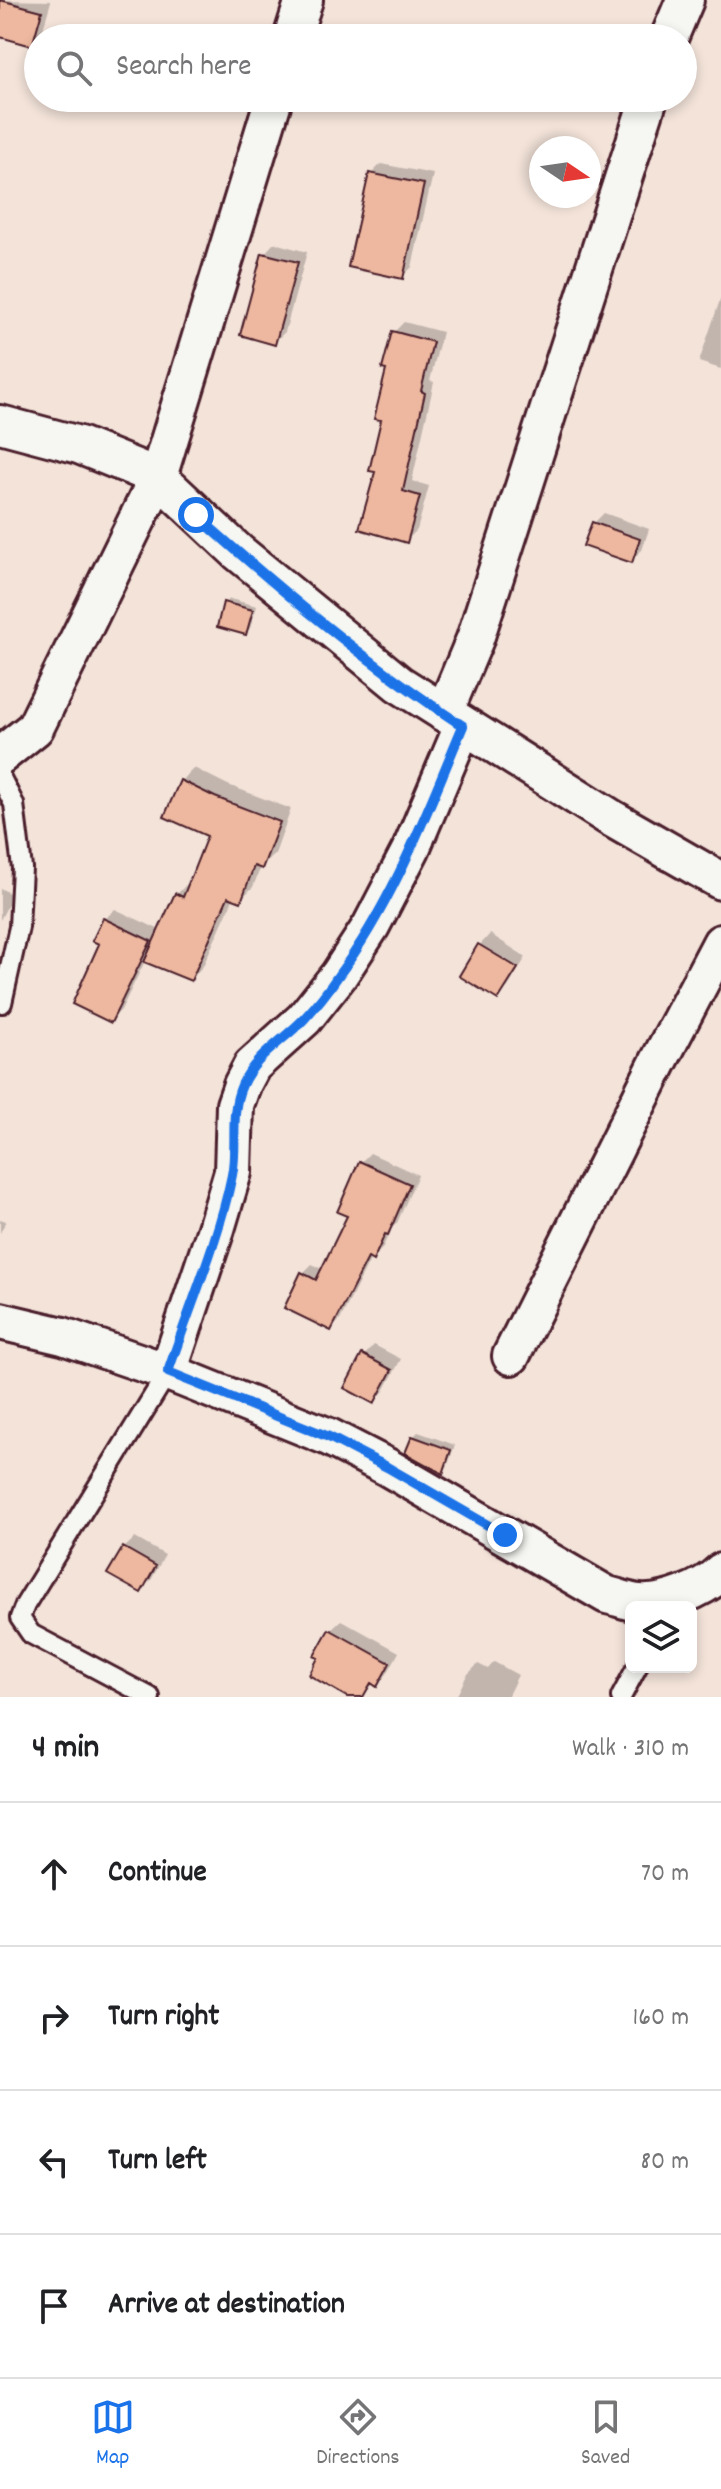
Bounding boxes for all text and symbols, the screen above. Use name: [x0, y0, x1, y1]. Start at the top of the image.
search box: [24, 24, 697, 112]
icon: search: [52, 46, 96, 90]
text: Search here: [116, 47, 252, 90]
north arrow: [529, 136, 601, 208]
route start: [178, 497, 214, 533]
route end: [487, 1517, 523, 1553]
map controls: [625, 1601, 697, 1673]
button: layers: [625, 1601, 697, 1673]
text: 4 min: [32, 1725, 99, 1774]
text: Walk · 310 m: [572, 1731, 689, 1768]
icon: ahead: [32, 1852, 76, 1896]
text: Continue: [108, 1853, 207, 1896]
text: 70 m: [641, 1856, 689, 1893]
icon: right: [32, 1996, 76, 2040]
text: Turn right: [108, 1997, 219, 2040]
text: 160 m: [633, 2000, 689, 2037]
icon: left: [32, 2140, 76, 2184]
text: Turn left: [108, 2141, 207, 2184]
text: 80 m: [641, 2144, 689, 2181]
icon: arrive: [32, 2284, 76, 2328]
text: Arrive at destination: [108, 2285, 345, 2328]
tab: Map: [91, 2395, 135, 2474]
tab: Directions: [316, 2395, 400, 2474]
tab: Saved: [581, 2395, 630, 2474]

